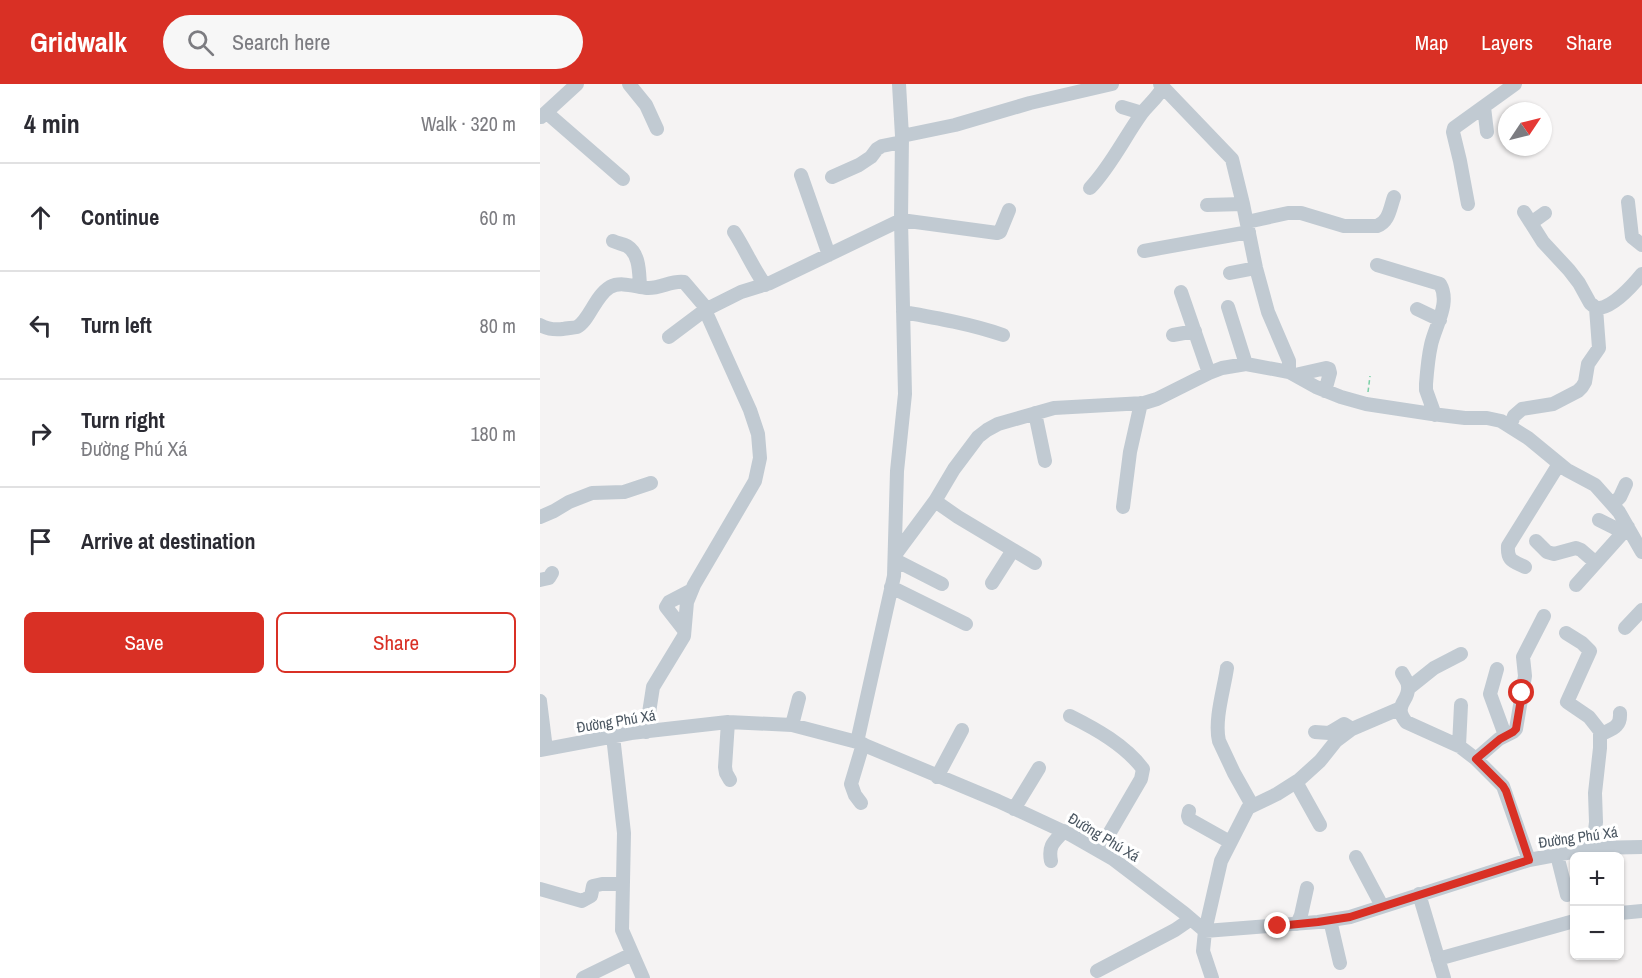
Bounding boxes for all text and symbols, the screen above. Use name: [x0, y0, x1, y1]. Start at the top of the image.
search box: [163, 15, 583, 69]
text: Gridwalk: [30, 23, 127, 61]
icon: search: [184, 26, 217, 59]
text: Search here: [232, 27, 330, 57]
text: Map: [1415, 28, 1448, 57]
text: Layers: [1481, 28, 1533, 57]
text: Share: [1566, 28, 1612, 57]
north arrow: [1498, 102, 1552, 156]
text: 4 min: [24, 106, 80, 141]
text: Walk · 320 m: [421, 110, 516, 137]
icon: ahead: [24, 201, 57, 234]
text: Continue: [81, 202, 159, 232]
text: 60 m: [480, 204, 516, 231]
icon: left: [24, 309, 57, 342]
text: Turn left: [81, 310, 152, 340]
text: 80 m: [480, 312, 516, 339]
text: Turn right: [81, 405, 165, 435]
icon: right: [24, 417, 57, 450]
text: 180 m: [470, 420, 516, 447]
text: Đường Phú Xá: [81, 435, 187, 462]
icon: arrive: [24, 525, 57, 558]
text: Arrive at destination: [81, 526, 255, 556]
button: Save: [24, 612, 264, 673]
button: Share: [276, 612, 516, 673]
route start: [1508, 679, 1534, 705]
street label: Đường Phú Xá: [575, 704, 657, 738]
street label: Đường Phú Xá: [1064, 807, 1144, 867]
street label: Đường Phú Xá: [1537, 821, 1619, 853]
map controls: [1570, 852, 1624, 960]
button: +: [1570, 852, 1624, 906]
button: −: [1570, 906, 1624, 960]
route end: [1264, 912, 1290, 938]

